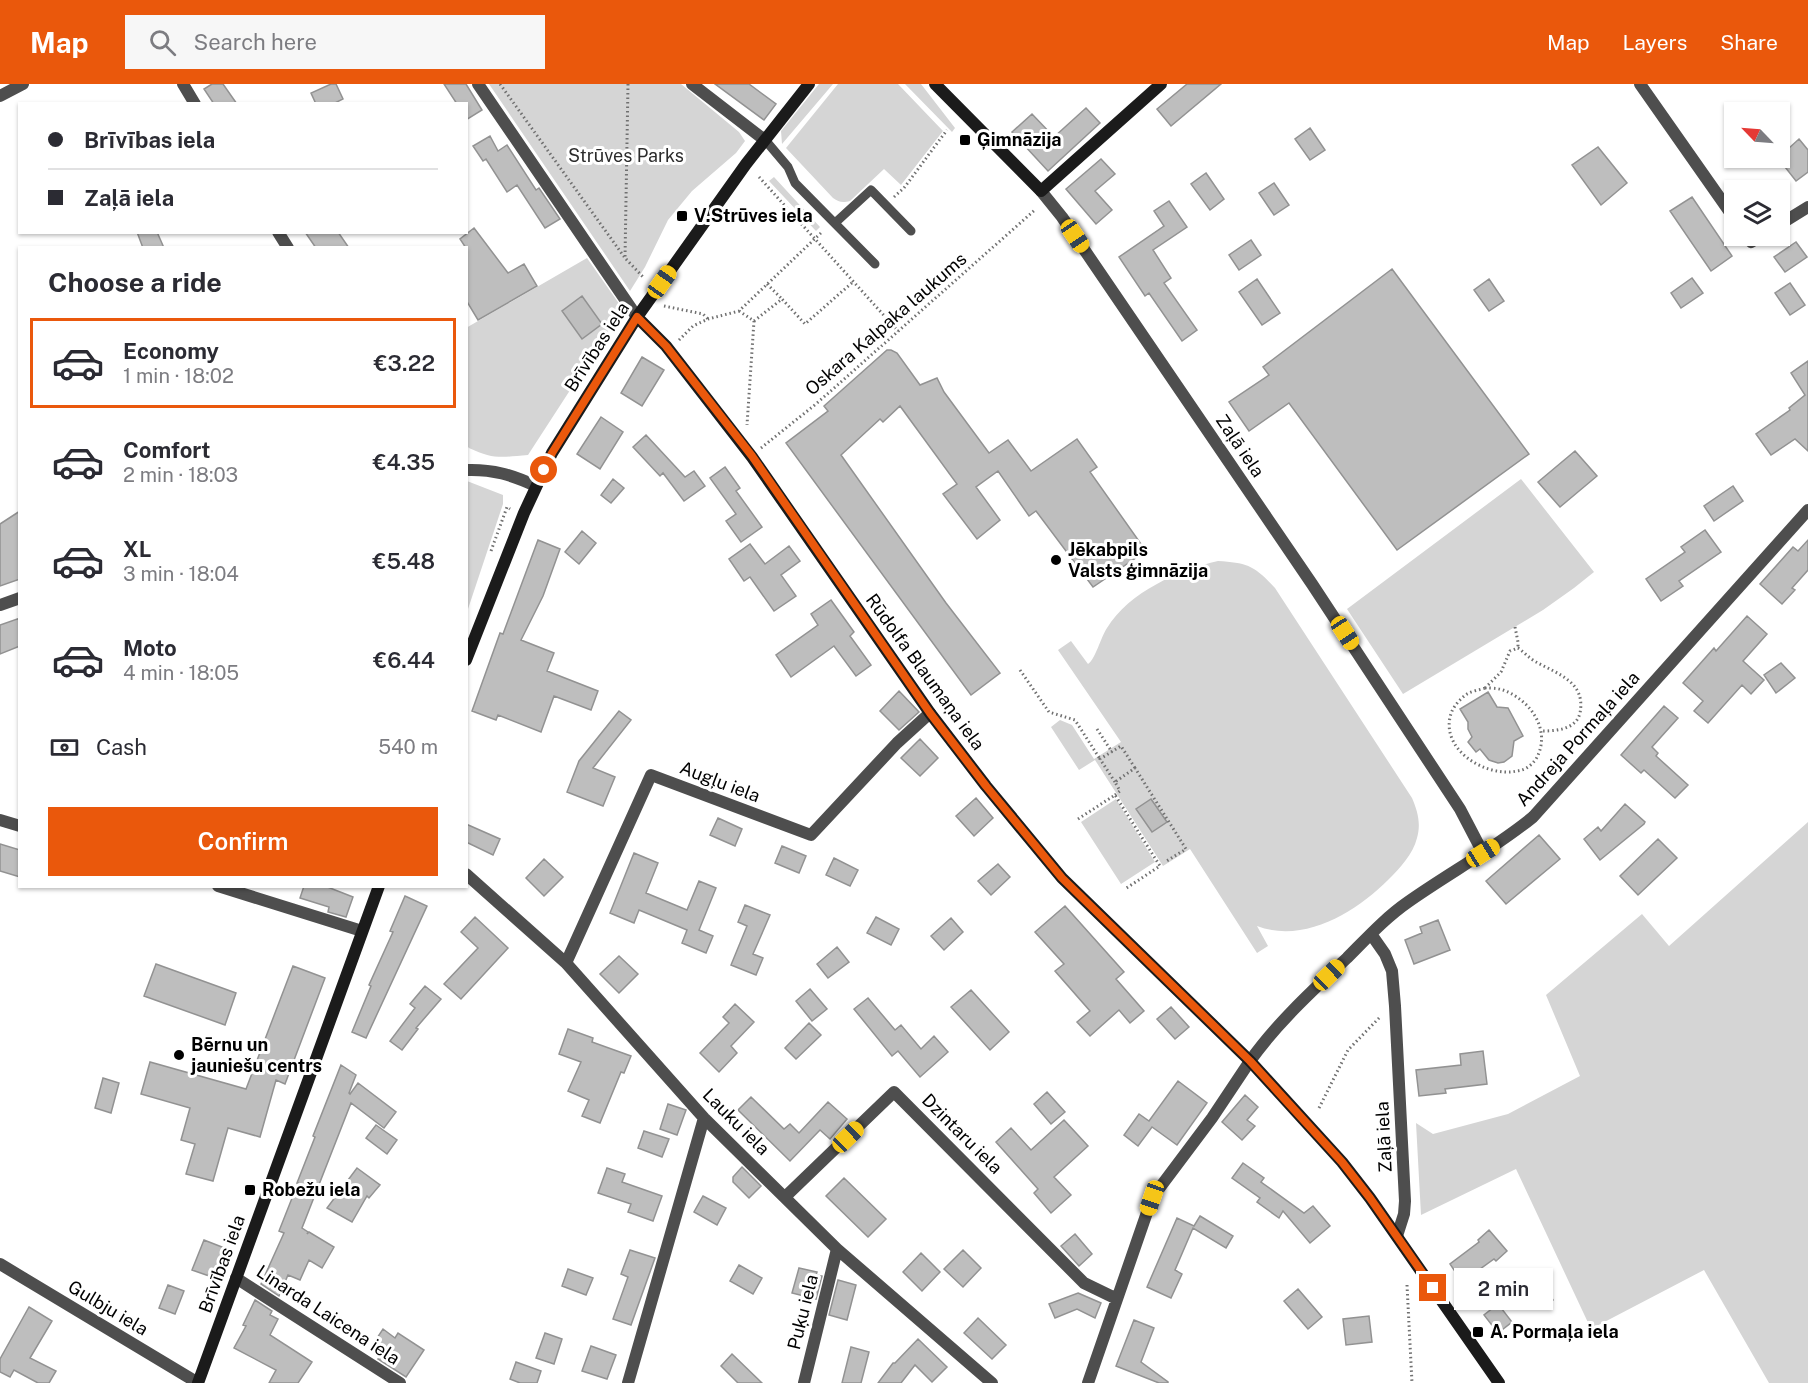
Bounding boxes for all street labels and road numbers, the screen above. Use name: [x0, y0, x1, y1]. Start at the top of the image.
street label: Oskara Kalpaka laukums: [801, 248, 970, 399]
street label: Brīvības iela: [560, 298, 633, 395]
street label: Zaļā iela: [1212, 410, 1269, 481]
street label: Rūdolfa Blaumaņa iela: [862, 589, 989, 754]
street label: Andreja Pormaļa iela: [1512, 667, 1644, 810]
street label: Augļu iela: [677, 757, 763, 806]
street label: Lauku iela: [699, 1084, 774, 1159]
street label: Dzintaru iela: [918, 1089, 1007, 1178]
street label: Zaļā iela: [1371, 1101, 1396, 1173]
street label: Brīvības iela: [194, 1212, 249, 1316]
street label: Linarda Laicena iela: [253, 1260, 404, 1369]
street label: Puķu iela: [783, 1272, 822, 1352]
street label: Gulbju iela: [65, 1276, 152, 1340]

